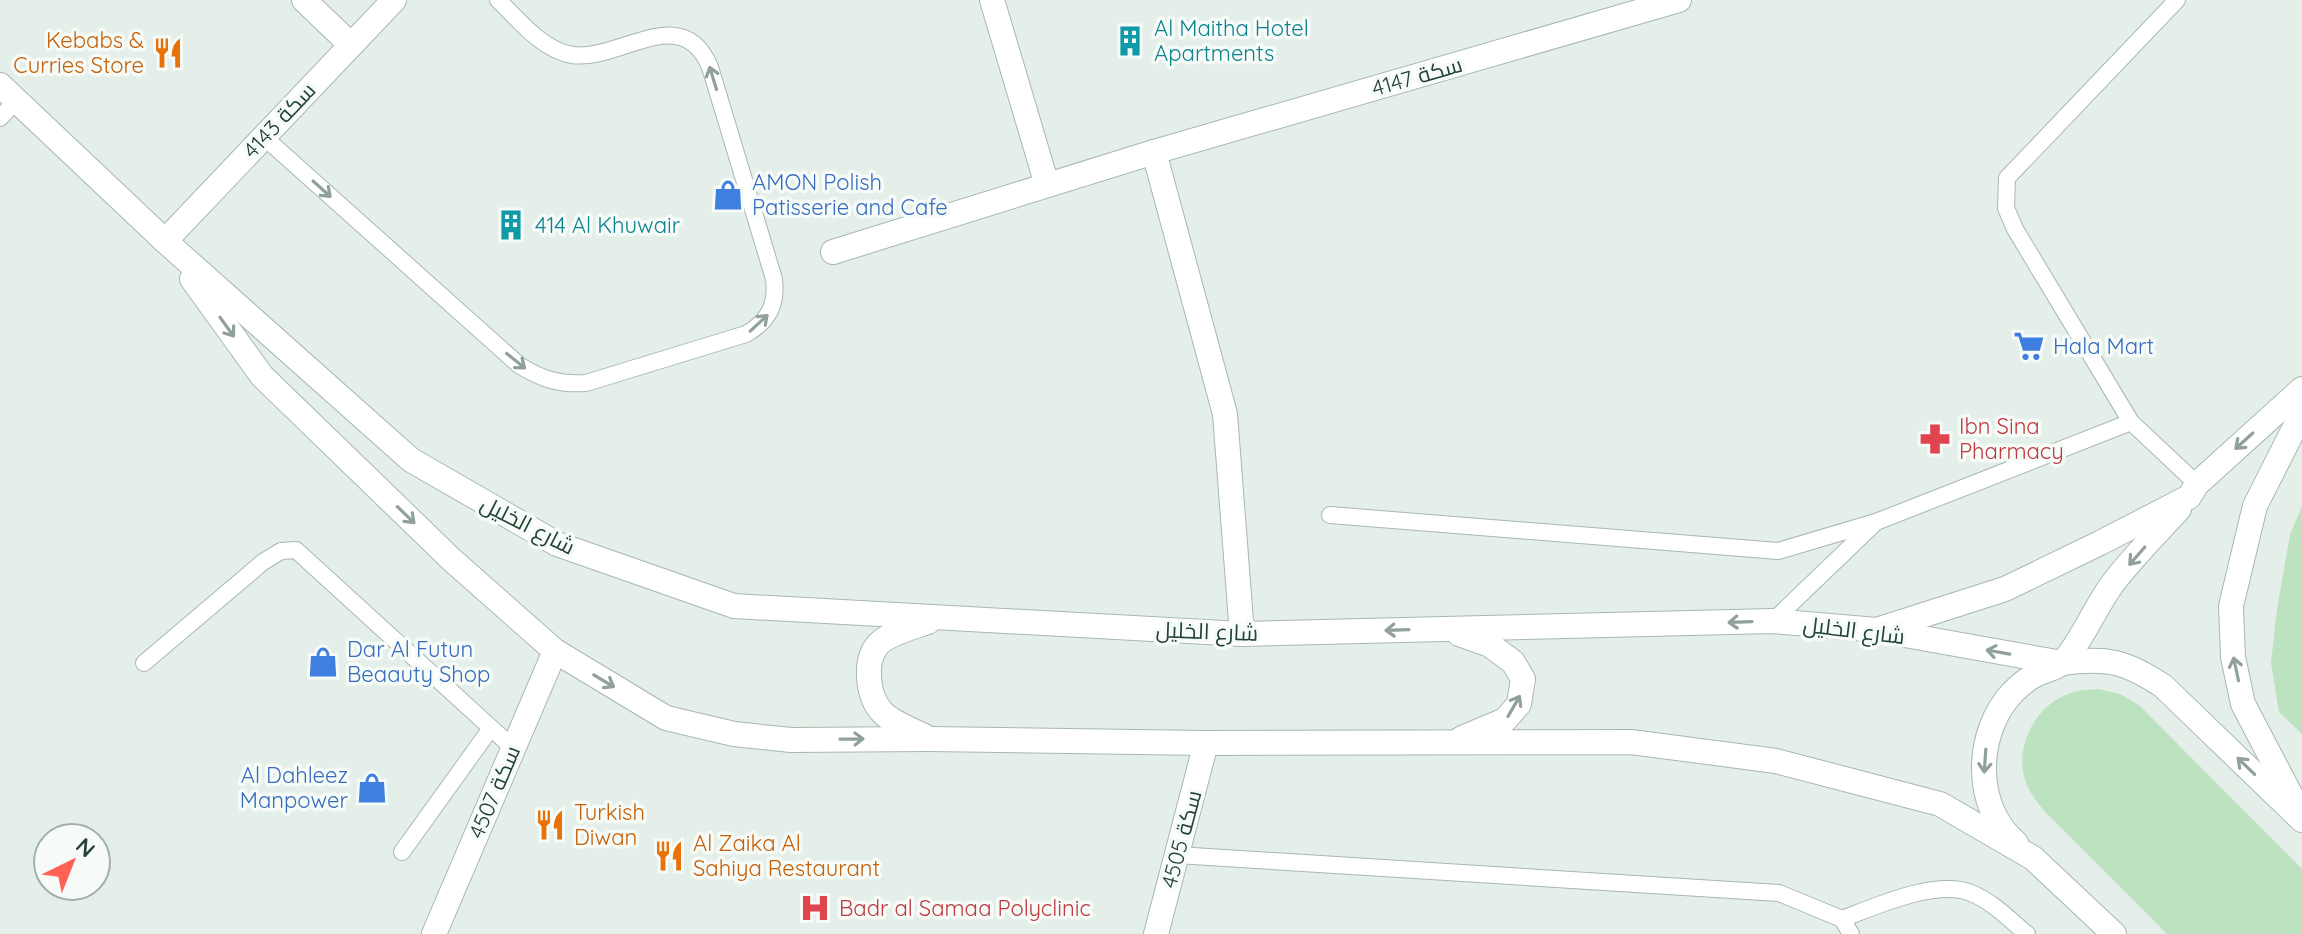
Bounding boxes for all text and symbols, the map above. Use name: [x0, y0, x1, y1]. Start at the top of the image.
place label: Al Maitha Hotel Apartments: [1154, 14, 1309, 67]
building icon: Al Maitha Hotel Apartments: [1113, 24, 1147, 58]
place label: Kebabs & Curries Store: [13, 26, 144, 79]
restaurant icon: Kebabs & Curries Store: [151, 36, 185, 70]
street label: سكة 4147: [1369, 50, 1465, 102]
one-way arrow: [705, 65, 720, 91]
street label: سكة 4143: [237, 76, 321, 164]
place label: AMON Polish Patisserie and Cafe: [752, 168, 948, 221]
shop icon: AMON Polish Patisserie and Cafe: [711, 178, 745, 212]
one-way arrow: [312, 179, 332, 197]
building icon: 414 Al Khuwair: [494, 208, 528, 242]
place label: 414 Al Khuwair: [535, 211, 681, 239]
one-way arrow: [748, 314, 769, 333]
one-way arrow: [218, 316, 235, 337]
supermarket icon: Hala Mart: [2012, 329, 2046, 363]
place label: Hala Mart: [2053, 332, 2154, 360]
one-way arrow: [506, 352, 526, 370]
place label: Ibn Sina Pharmacy: [1959, 412, 2064, 465]
pharmacy icon: Ibn Sina Pharmacy: [1918, 422, 1952, 456]
one-way arrow: [2235, 432, 2255, 450]
street label: شارع الخليل: [476, 489, 580, 562]
one-way arrow: [396, 505, 415, 524]
one-way arrow: [2128, 545, 2146, 565]
street label: شارع الخليل: [1801, 610, 1907, 651]
street label: شارع الخليل: [1155, 615, 1259, 648]
one-way arrow: [1728, 615, 1754, 630]
one-way arrow: [1384, 623, 1411, 638]
place label: Dar Al Futun Beaauty Shop: [347, 635, 490, 688]
one-way arrow: [1986, 643, 2011, 658]
shop icon: Dar Al Futun Beaauty Shop: [306, 645, 340, 679]
one-way arrow: [2228, 657, 2243, 682]
one-way arrow: [592, 674, 616, 689]
one-way arrow: [1506, 695, 1522, 719]
one-way arrow: [838, 732, 865, 747]
street label: سكة 4507: [462, 741, 526, 843]
one-way arrow: [1977, 747, 1992, 774]
one-way arrow: [2237, 757, 2256, 776]
place label: Al Dahleez Manpower: [240, 761, 349, 814]
shop icon: Al Dahleez Manpower: [355, 771, 389, 805]
street label: سكة 4505: [1155, 787, 1207, 891]
place label: Turkish Diwan: [574, 798, 645, 851]
restaurant icon: Turkish Diwan: [533, 808, 567, 842]
north arrow: [32, 822, 112, 902]
place label: Al Zaika Al Sahiya Restaurant: [693, 829, 880, 882]
text: N: [70, 832, 101, 863]
restaurant icon: Al Zaika Al Sahiya Restaurant: [652, 839, 686, 873]
hospital icon: Badr al Samaa Polyclinic: [798, 891, 832, 925]
place label: Badr al Samaa Polyclinic: [839, 894, 1091, 922]

